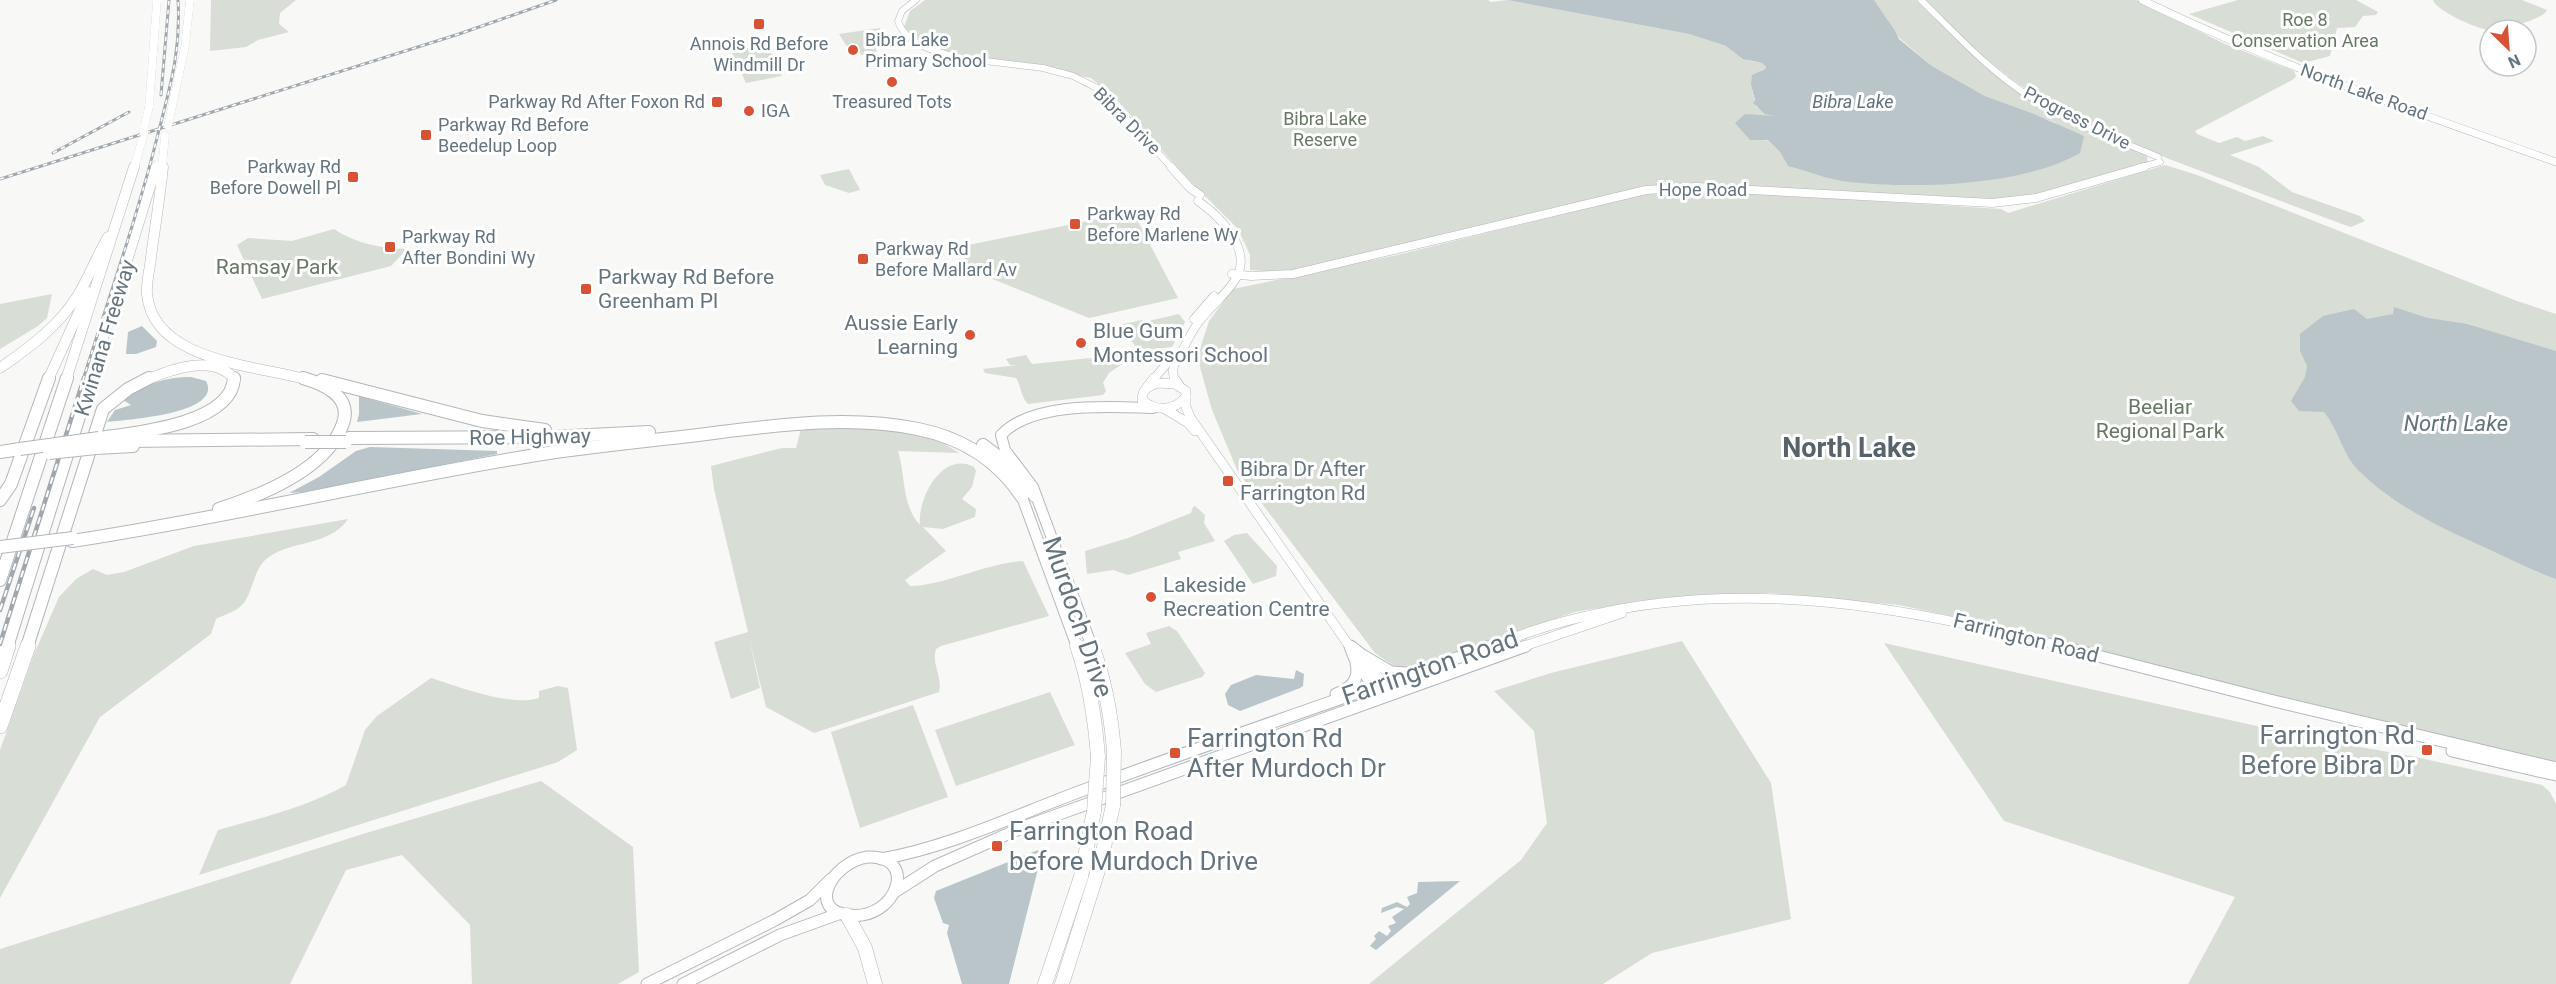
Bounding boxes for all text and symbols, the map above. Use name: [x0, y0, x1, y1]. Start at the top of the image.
park label: Roe 8 Conservation Area: [2231, 9, 2379, 51]
marker: Annois Rd Before Windmill Dr: [752, 17, 766, 31]
north arrow: [2478, 18, 2538, 78]
place label: Bibra Lake Primary School: [865, 29, 987, 71]
place label: Annois Rd Before Windmill Dr: [690, 33, 828, 75]
marker: Bibra Lake Primary School: [846, 43, 860, 57]
text: N: [2505, 50, 2523, 72]
street label: North Lake Road: [2298, 59, 2431, 124]
marker: Treasured Tots: [885, 75, 899, 89]
street label: Progress Drive: [2021, 82, 2134, 153]
street label: Bibra Drive: [1089, 83, 1165, 159]
place label: Parkway Rd After Foxon Rd: [488, 91, 705, 112]
place label: Treasured Tots: [832, 91, 952, 112]
water label: Bibra Lake: [1812, 91, 1894, 112]
marker: Parkway Rd After Foxon Rd: [710, 95, 724, 109]
place label: IGA: [761, 100, 790, 121]
marker: IGA: [742, 104, 756, 118]
park label: Bibra Lake Reserve: [1283, 108, 1367, 150]
place label: Parkway Rd Before Beedelup Loop: [438, 114, 589, 156]
marker: Parkway Rd Before Beedelup Loop: [419, 128, 433, 142]
place label: Parkway Rd Before Dowell Pl: [210, 156, 341, 198]
marker: Parkway Rd Before Dowell Pl: [346, 170, 360, 184]
street label: Hope Road: [1659, 179, 1747, 200]
place label: Parkway Rd Before Marlene Wy: [1087, 203, 1239, 245]
marker: Parkway Rd Before Marlene Wy: [1068, 217, 1082, 231]
place label: Parkway Rd After Bondini Wy: [402, 226, 536, 268]
place label: Parkway Rd Before Mallard Av: [875, 238, 1017, 280]
marker: Parkway Rd After Bondini Wy: [383, 240, 397, 254]
marker: Parkway Rd Before Mallard Av: [856, 252, 870, 266]
park label: Ramsay Park: [216, 255, 339, 279]
street label: Kwinana Freeway: [70, 257, 140, 419]
place label: Parkway Rd Before Greenham Pl: [598, 265, 774, 313]
marker: Parkway Rd Before Greenham Pl: [579, 282, 593, 296]
place label: Aussie Early Learning: [844, 311, 958, 359]
place label: Blue Gum Montessori School: [1093, 319, 1268, 367]
marker: Aussie Early Learning: [963, 328, 977, 342]
marker: Blue Gum Montessori School: [1074, 336, 1088, 350]
park label: Beeliar Regional Park: [2096, 395, 2225, 443]
water label: North Lake: [2404, 411, 2508, 436]
street label: Roe Highway: [469, 424, 591, 450]
district label: North Lake: [1782, 432, 1916, 464]
place label: Bibra Dr After Farrington Rd: [1240, 457, 1366, 505]
marker: Bibra Dr After Farrington Rd: [1221, 474, 1235, 488]
street label: Murdoch Drive: [1036, 533, 1120, 701]
place label: Lakeside Recreation Centre: [1163, 573, 1330, 621]
marker: Lakeside Recreation Centre: [1144, 590, 1158, 604]
street label: Farrington Road: [1951, 608, 2101, 668]
street label: Farrington Road: [1338, 623, 1522, 711]
place label: Farrington Rd Before Bibra Dr: [2240, 720, 2415, 780]
place label: Farrington Rd After Murdoch Dr: [1187, 723, 1386, 783]
marker: Farrington Rd Before Bibra Dr: [2420, 743, 2434, 757]
marker: Farrington Rd After Murdoch Dr: [1168, 746, 1182, 760]
place label: Farrington Road before Murdoch Drive: [1009, 816, 1258, 876]
marker: Farrington Road before Murdoch Drive: [990, 839, 1004, 853]

